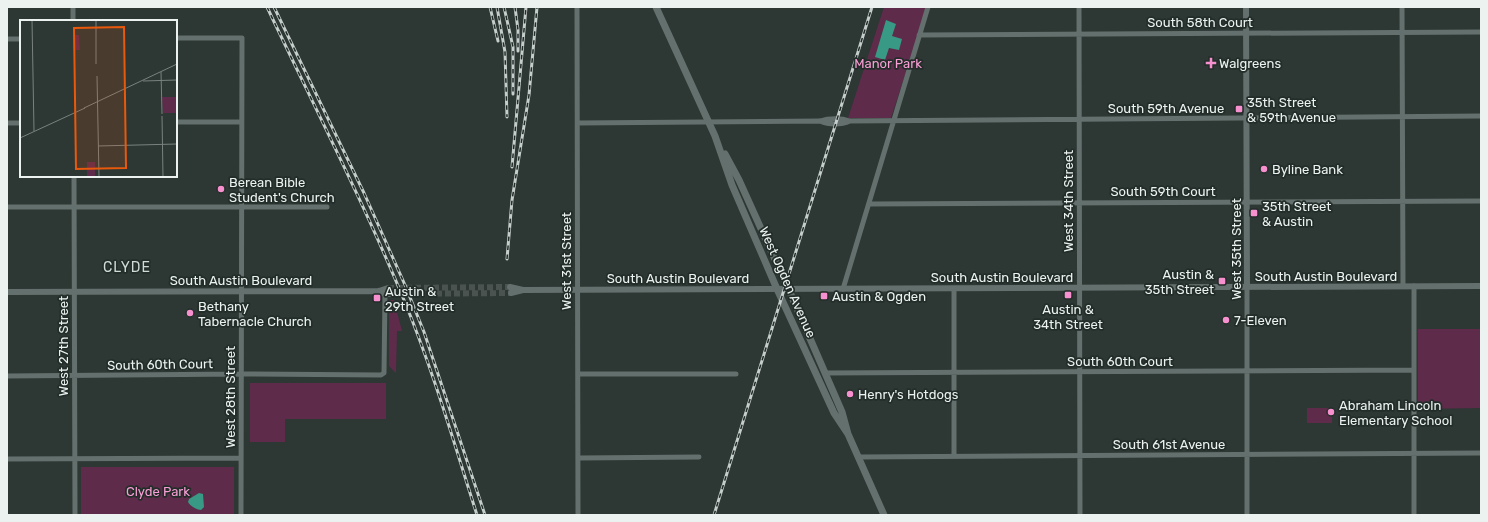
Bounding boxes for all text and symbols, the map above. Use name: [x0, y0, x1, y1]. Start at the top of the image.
street label: South 58th Court: [1147, 15, 1253, 30]
inset map: [20, 20, 177, 177]
park label: Manor Park: [854, 56, 922, 71]
place label: Walgreens: [1219, 56, 1281, 72]
marker: Walgreens: [1206, 58, 1216, 68]
place label: 35th Street & 59th Avenue: [1247, 95, 1336, 125]
street label: South 59th Avenue: [1108, 101, 1224, 116]
marker: 35th Street & 59th Avenue: [1234, 104, 1244, 114]
street label: West 34th Street: [1061, 150, 1076, 252]
place label: Byline Bank: [1272, 162, 1343, 177]
marker: Byline Bank: [1259, 164, 1269, 174]
place label: Berean Bible Student's Church: [229, 175, 335, 205]
marker: Berean Bible Student's Church: [216, 184, 226, 194]
street label: South 59th Court: [1110, 184, 1216, 199]
street label: West 35th Street: [1229, 198, 1244, 300]
place label: 35th Street & Austin: [1262, 199, 1331, 229]
marker: 35th Street & Austin: [1249, 208, 1259, 218]
street label: West 31st Street: [559, 212, 574, 310]
street label: West Ogden Avenue: [755, 224, 819, 341]
district label: CLYDE: [103, 259, 151, 276]
place label: Austin & 35th Street: [1145, 267, 1214, 297]
street label: South Austin Boulevard: [1255, 269, 1397, 284]
street label: South Austin Boulevard: [931, 270, 1073, 285]
street label: South Austin Boulevard: [607, 271, 749, 286]
street label: South Austin Boulevard: [170, 273, 312, 288]
marker: Austin & 35th Street: [1217, 276, 1227, 286]
place label: Austin & 29th Street: [385, 284, 454, 314]
place label: Austin & Ogden: [832, 289, 926, 305]
marker: Austin & 34th Street: [1063, 290, 1073, 300]
marker: Austin & Ogden: [819, 291, 829, 301]
marker: Austin & 29th Street: [372, 293, 382, 303]
street label: West 27th Street: [56, 296, 71, 396]
place label: Bethany Tabernacle Church: [198, 299, 312, 329]
place label: Austin & 34th Street: [1033, 302, 1103, 332]
marker: Bethany Tabernacle Church: [185, 308, 195, 318]
place label: 7-Eleven: [1234, 313, 1287, 328]
marker: 7-Eleven: [1221, 315, 1231, 325]
street label: West 28th Street: [223, 346, 238, 448]
street label: South 60th Court: [1067, 354, 1173, 369]
street label: South 60th Court: [107, 356, 213, 373]
place label: Henry's Hotdogs: [858, 387, 959, 403]
marker: Henry's Hotdogs: [845, 389, 855, 399]
place label: Abraham Lincoln Elementary School: [1339, 398, 1452, 428]
marker: Abraham Lincoln Elementary School: [1326, 407, 1336, 417]
street label: South 61st Avenue: [1113, 437, 1225, 452]
park label: Clyde Park: [126, 484, 190, 499]

